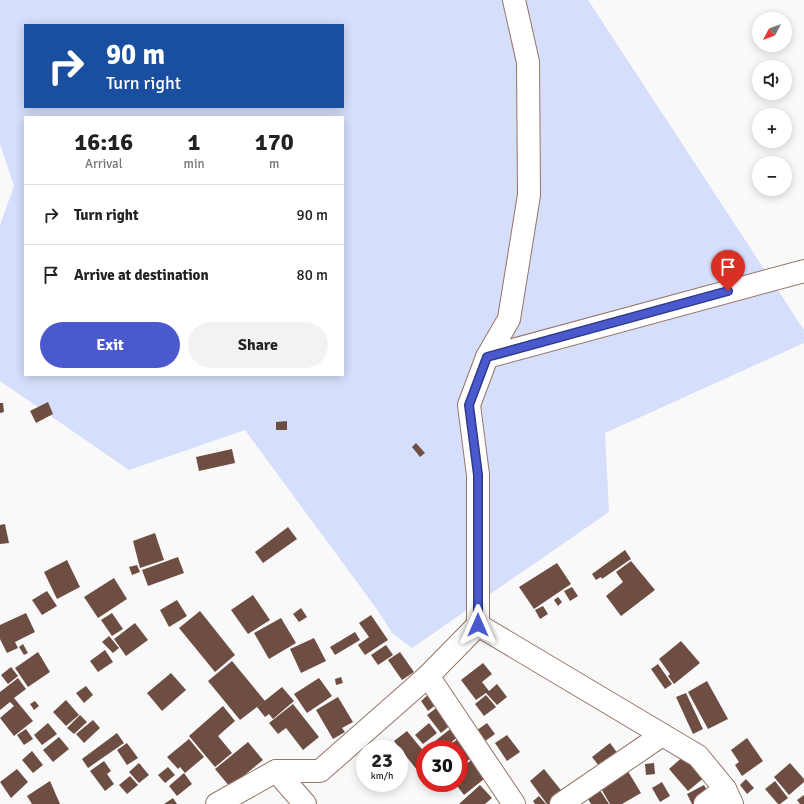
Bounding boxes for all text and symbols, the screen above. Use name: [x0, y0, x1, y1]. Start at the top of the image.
north arrow: [752, 12, 792, 52]
map controls: [752, 12, 792, 196]
text: 90 m: [106, 38, 165, 72]
icon: right: [40, 40, 92, 92]
button: sound: [752, 60, 792, 100]
text: Turn right: [106, 72, 181, 94]
button: +: [752, 108, 792, 148]
text: 16:16: [74, 127, 133, 157]
text: 1: [188, 127, 200, 157]
text: 170: [255, 127, 294, 157]
text: Arrival: [85, 156, 122, 172]
text: min: [184, 156, 205, 172]
text: m: [269, 156, 279, 172]
button: −: [752, 156, 792, 196]
icon: right: [40, 204, 62, 226]
text: Turn right: [74, 206, 139, 224]
text: 90 m: [297, 206, 328, 224]
pin: [711, 250, 745, 291]
icon: arrive: [717, 256, 739, 278]
icon: arrive: [40, 264, 62, 286]
text: Arrive at destination: [74, 266, 209, 284]
text: 80 m: [297, 266, 328, 284]
button: Exit: [40, 322, 180, 368]
button: Share: [188, 322, 328, 368]
position arrow: [457, 604, 499, 646]
speed limit sign: 30: [416, 740, 468, 792]
text: 23: [371, 748, 393, 773]
text: km/h: [371, 770, 393, 782]

